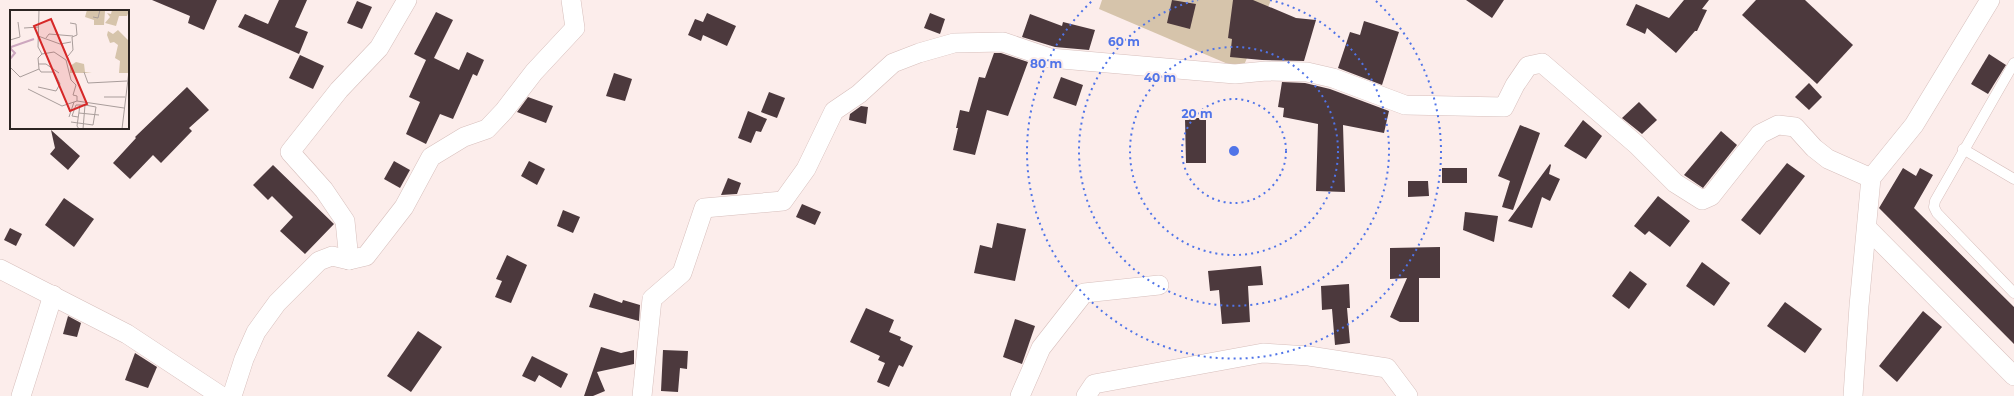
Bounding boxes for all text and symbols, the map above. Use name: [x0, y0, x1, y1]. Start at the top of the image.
inset map: [10, 10, 129, 129]
text: 60 m: [1108, 34, 1140, 49]
text: 80 m: [1030, 56, 1062, 71]
text: 40 m: [1144, 70, 1176, 85]
text: 20 m: [1181, 106, 1213, 121]
centre of rings: [1227, 144, 1241, 158]

